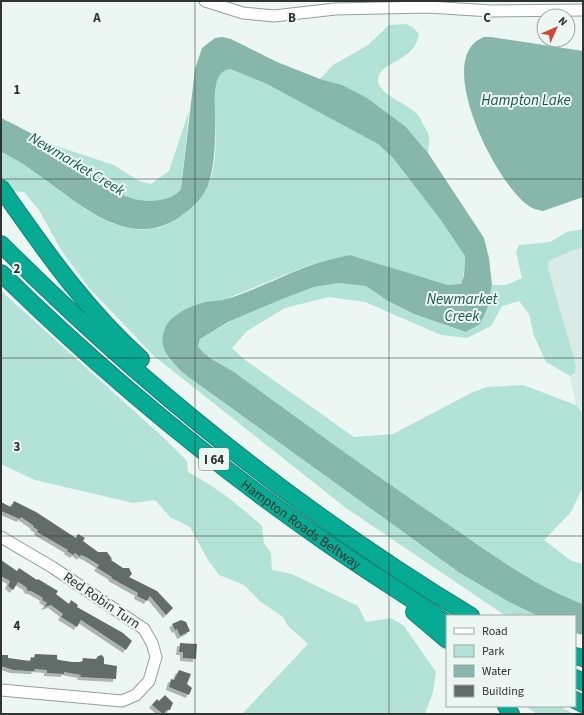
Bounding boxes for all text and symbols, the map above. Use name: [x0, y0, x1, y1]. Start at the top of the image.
north arrow: [536, 8, 576, 48]
text: A: [92, 9, 101, 27]
text: B: [288, 9, 296, 27]
text: C: [483, 9, 491, 27]
text: N: [555, 13, 571, 29]
text: 1: [14, 81, 21, 99]
water label: Hampton Lake: [481, 90, 571, 111]
water label: Newmarket Creek: [25, 127, 129, 202]
text: 2: [14, 260, 21, 278]
water label: Newmarket Creek: [427, 289, 499, 327]
text: 3: [14, 438, 21, 456]
road number: I 64: [199, 448, 229, 470]
street label: Hampton Roads Beltway: [236, 475, 365, 575]
street label: Red Robin Turn: [59, 568, 144, 634]
legend: [446, 615, 576, 707]
text: 4: [14, 617, 21, 635]
text: Road: [482, 623, 508, 640]
text: Park: [482, 643, 504, 660]
text: Water: [482, 663, 512, 680]
text: Building: [482, 683, 524, 700]

